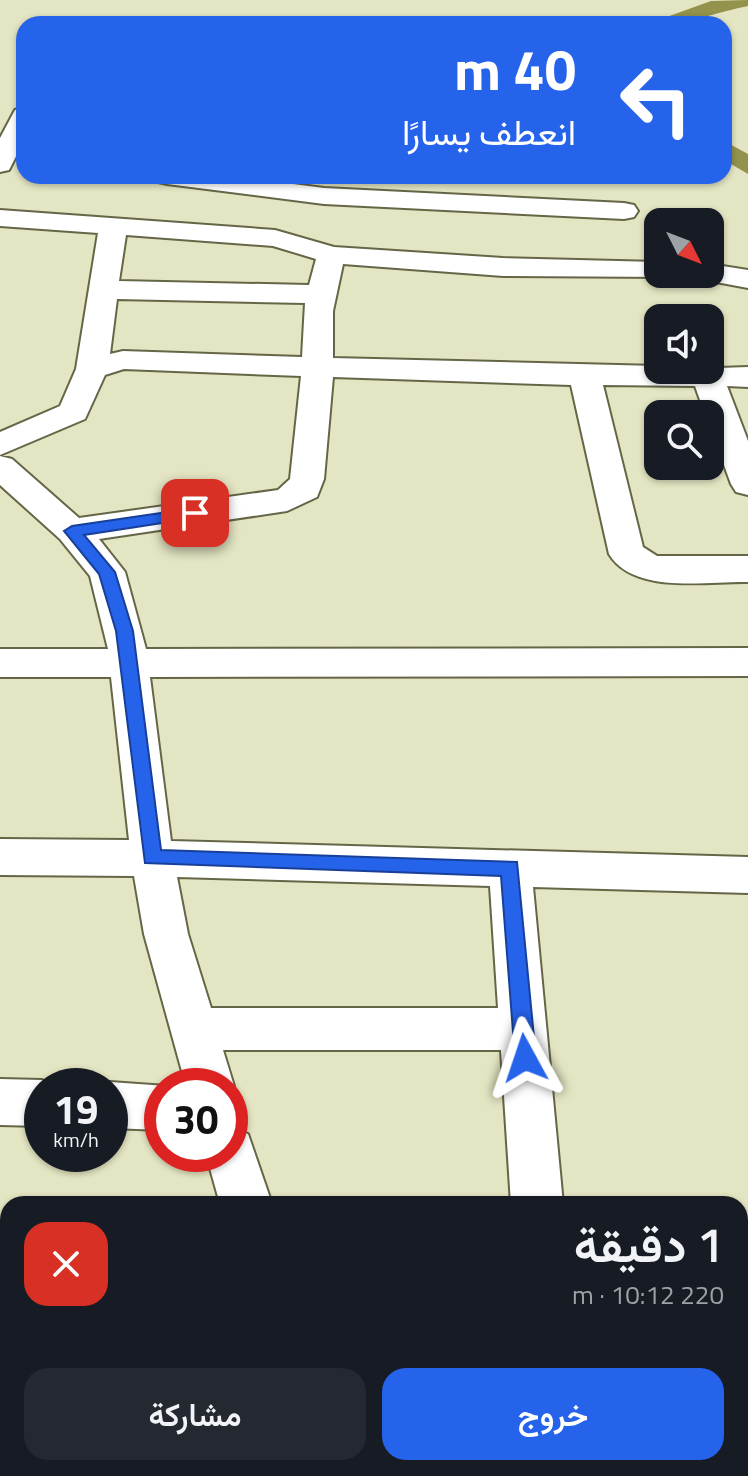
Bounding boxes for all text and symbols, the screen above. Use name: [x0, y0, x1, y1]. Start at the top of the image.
text: 40 m: [454, 27, 576, 112]
icon: left: [604, 48, 708, 152]
text: انعطف يسارًا: [402, 104, 576, 159]
north arrow: [644, 208, 724, 288]
map controls: [644, 208, 724, 480]
button: sound: [644, 304, 724, 384]
button: search: [644, 400, 724, 480]
pin: [161, 479, 229, 547]
icon: arrive: [173, 491, 217, 535]
position arrow: [483, 1016, 567, 1100]
speed limit sign: 30: [144, 1068, 248, 1172]
text: 19: [54, 1079, 98, 1140]
text: km/h: [53, 1124, 99, 1155]
text: 1 دقيقة: [574, 1208, 724, 1281]
button: close: [24, 1222, 108, 1306]
text: 220 m · 10:12: [572, 1275, 724, 1314]
button: مشاركة: [24, 1368, 366, 1460]
button: خروج: [382, 1368, 724, 1460]

